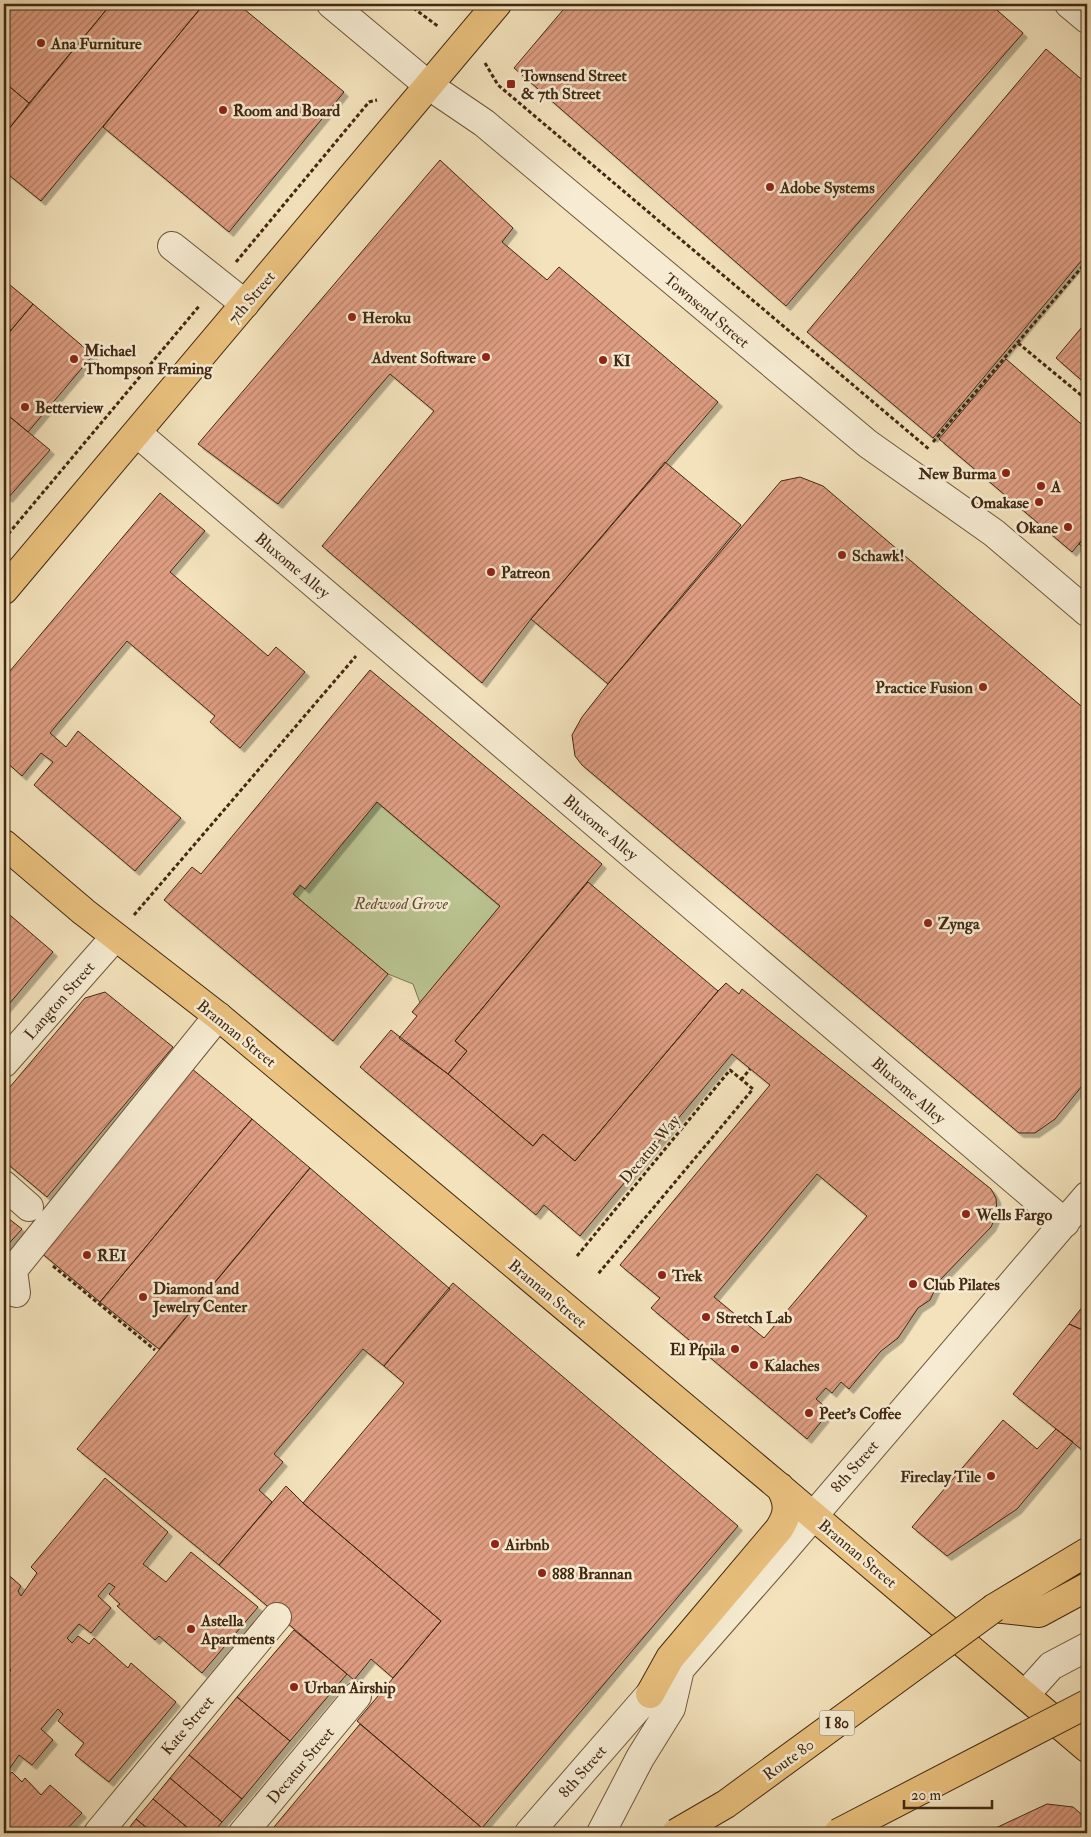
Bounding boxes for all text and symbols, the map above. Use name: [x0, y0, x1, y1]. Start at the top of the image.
place label: Ana Furniture: [50, 34, 142, 54]
marker: Ana Furniture: [35, 37, 47, 49]
place label: Townsend Street & 7th Street: [520, 66, 628, 104]
marker: Townsend Street & 7th Street: [505, 78, 517, 90]
place label: Room and Board: [233, 101, 340, 121]
marker: Room and Board: [217, 104, 229, 116]
place label: Adobe Systems: [779, 178, 875, 199]
marker: Adobe Systems: [764, 181, 776, 193]
street label: 7th Street: [224, 267, 280, 328]
street label: Townsend Street: [659, 269, 753, 352]
place label: Heroku: [362, 308, 412, 328]
marker: Heroku: [346, 311, 358, 323]
place label: Michael Thompson Framing: [83, 341, 213, 380]
place label: Advent Software: [371, 348, 476, 368]
marker: Advent Software: [480, 351, 492, 363]
place label: KI: [613, 351, 631, 371]
marker: Michael Thompson Framing: [68, 353, 80, 365]
marker: KI: [597, 354, 609, 366]
place label: Betterview: [35, 398, 104, 418]
marker: Betterview: [19, 401, 31, 413]
place label: New Burma: [917, 464, 996, 484]
marker: New Burma: [1000, 467, 1012, 479]
place label: A: [1050, 477, 1062, 497]
marker: A: [1035, 480, 1047, 492]
place label: Omakase: [971, 493, 1029, 513]
marker: Omakase: [1033, 496, 1045, 508]
place label: Okane: [1016, 518, 1058, 538]
marker: Okane: [1062, 521, 1074, 533]
street label: Bluxome Alley: [251, 529, 335, 604]
place label: Schawk!: [852, 546, 904, 566]
marker: Schawk!: [836, 549, 848, 561]
place label: Patreon: [501, 563, 551, 583]
marker: Patreon: [485, 566, 497, 578]
place label: Practice Fusion: [875, 678, 974, 698]
marker: Practice Fusion: [977, 681, 989, 693]
street label: Bluxome Alley: [559, 791, 643, 866]
park label: Redwood Grove: [353, 894, 449, 914]
place label: Zynga: [938, 914, 980, 935]
marker: Zynga: [922, 917, 934, 929]
street label: Langton Street: [20, 957, 99, 1044]
street label: Brannan Street: [193, 996, 280, 1072]
street label: Bluxome Alley: [867, 1053, 950, 1129]
street label: Decatur Way: [615, 1110, 685, 1188]
place label: Wells Fargo: [975, 1205, 1053, 1226]
marker: Wells Fargo: [960, 1208, 972, 1220]
place label: REI: [97, 1246, 127, 1266]
marker: REI: [81, 1249, 93, 1261]
street label: Brannan Street: [504, 1255, 591, 1332]
place label: Trek: [671, 1266, 703, 1286]
marker: Trek: [656, 1269, 668, 1281]
place label: Club Pilates: [923, 1275, 1000, 1295]
marker: Club Pilates: [907, 1278, 919, 1290]
place label: Diamond and Jewelry Center: [152, 1279, 248, 1318]
marker: Diamond and Jewelry Center: [137, 1291, 149, 1303]
place label: Stretch Lab: [716, 1308, 792, 1328]
marker: Stretch Lab: [700, 1311, 712, 1323]
place label: El Pípila: [670, 1340, 725, 1361]
marker: El Pípila: [729, 1343, 741, 1355]
place label: Kalaches: [764, 1356, 820, 1376]
marker: Kalaches: [748, 1359, 760, 1371]
place label: Peet's Coffee: [819, 1404, 901, 1424]
marker: Peet's Coffee: [803, 1407, 815, 1419]
street label: 8th Street: [827, 1436, 883, 1497]
place label: Fireclay Tile: [900, 1467, 981, 1488]
marker: Fireclay Tile: [985, 1470, 997, 1482]
street label: Brannan Street: [814, 1515, 901, 1592]
place label: Airbnb: [504, 1535, 549, 1555]
marker: Airbnb: [489, 1538, 501, 1550]
place label: 888 Brannan: [552, 1564, 633, 1584]
marker: 888 Brannan: [536, 1567, 548, 1579]
place label: Astella Apartments: [200, 1611, 275, 1650]
marker: Astella Apartments: [185, 1623, 197, 1635]
place label: Urban Airship: [304, 1678, 396, 1699]
marker: Urban Airship: [288, 1681, 300, 1693]
street label: Kate Street: [157, 1692, 218, 1759]
road number: I 80: [820, 1710, 854, 1736]
street label: Decatur Street: [263, 1723, 339, 1808]
street label: Route 80: [759, 1735, 818, 1785]
street label: 8th Street: [555, 1741, 611, 1802]
scale bar: [904, 1777, 991, 1809]
text: 20 m: [911, 1786, 941, 1805]

